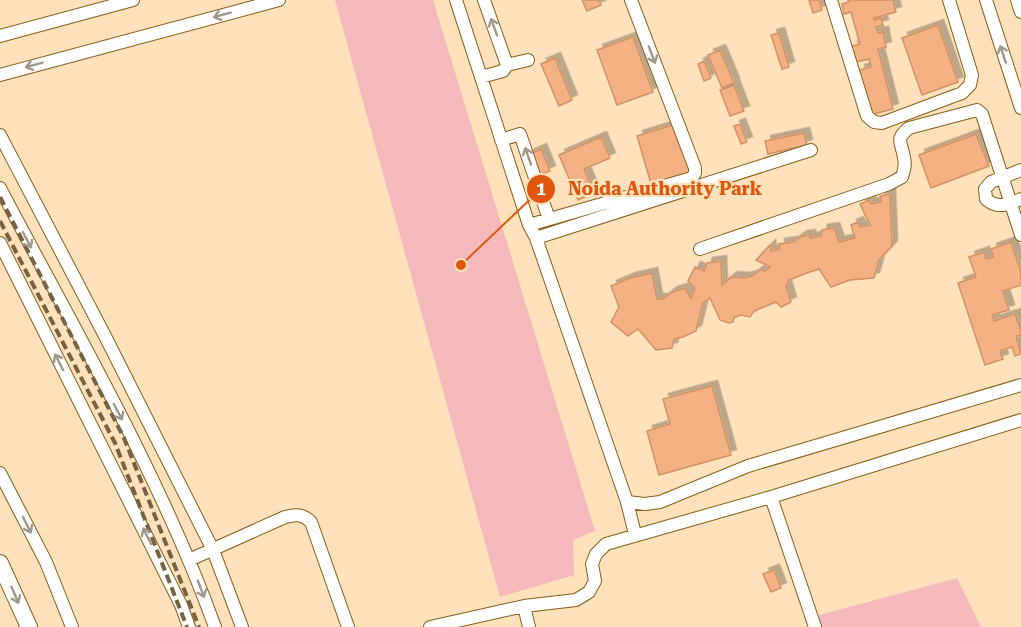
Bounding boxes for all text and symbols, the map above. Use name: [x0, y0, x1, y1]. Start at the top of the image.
one-way arrow: [213, 10, 232, 21]
one-way arrow: [487, 18, 498, 37]
one-way arrow: [647, 45, 658, 63]
one-way arrow: [997, 45, 1008, 64]
one-way arrow: [25, 60, 44, 72]
one-way arrow: [521, 148, 532, 166]
callout: Noida Authority Park: [526, 171, 774, 207]
text: 1: [536, 178, 546, 199]
text: Noida Authority Park: [568, 178, 763, 199]
one-way arrow: [22, 230, 33, 248]
one-way arrow: [53, 353, 65, 371]
one-way arrow: [112, 403, 124, 420]
one-way arrow: [22, 516, 33, 534]
one-way arrow: [140, 527, 152, 545]
one-way arrow: [196, 579, 207, 597]
one-way arrow: [10, 585, 21, 603]

